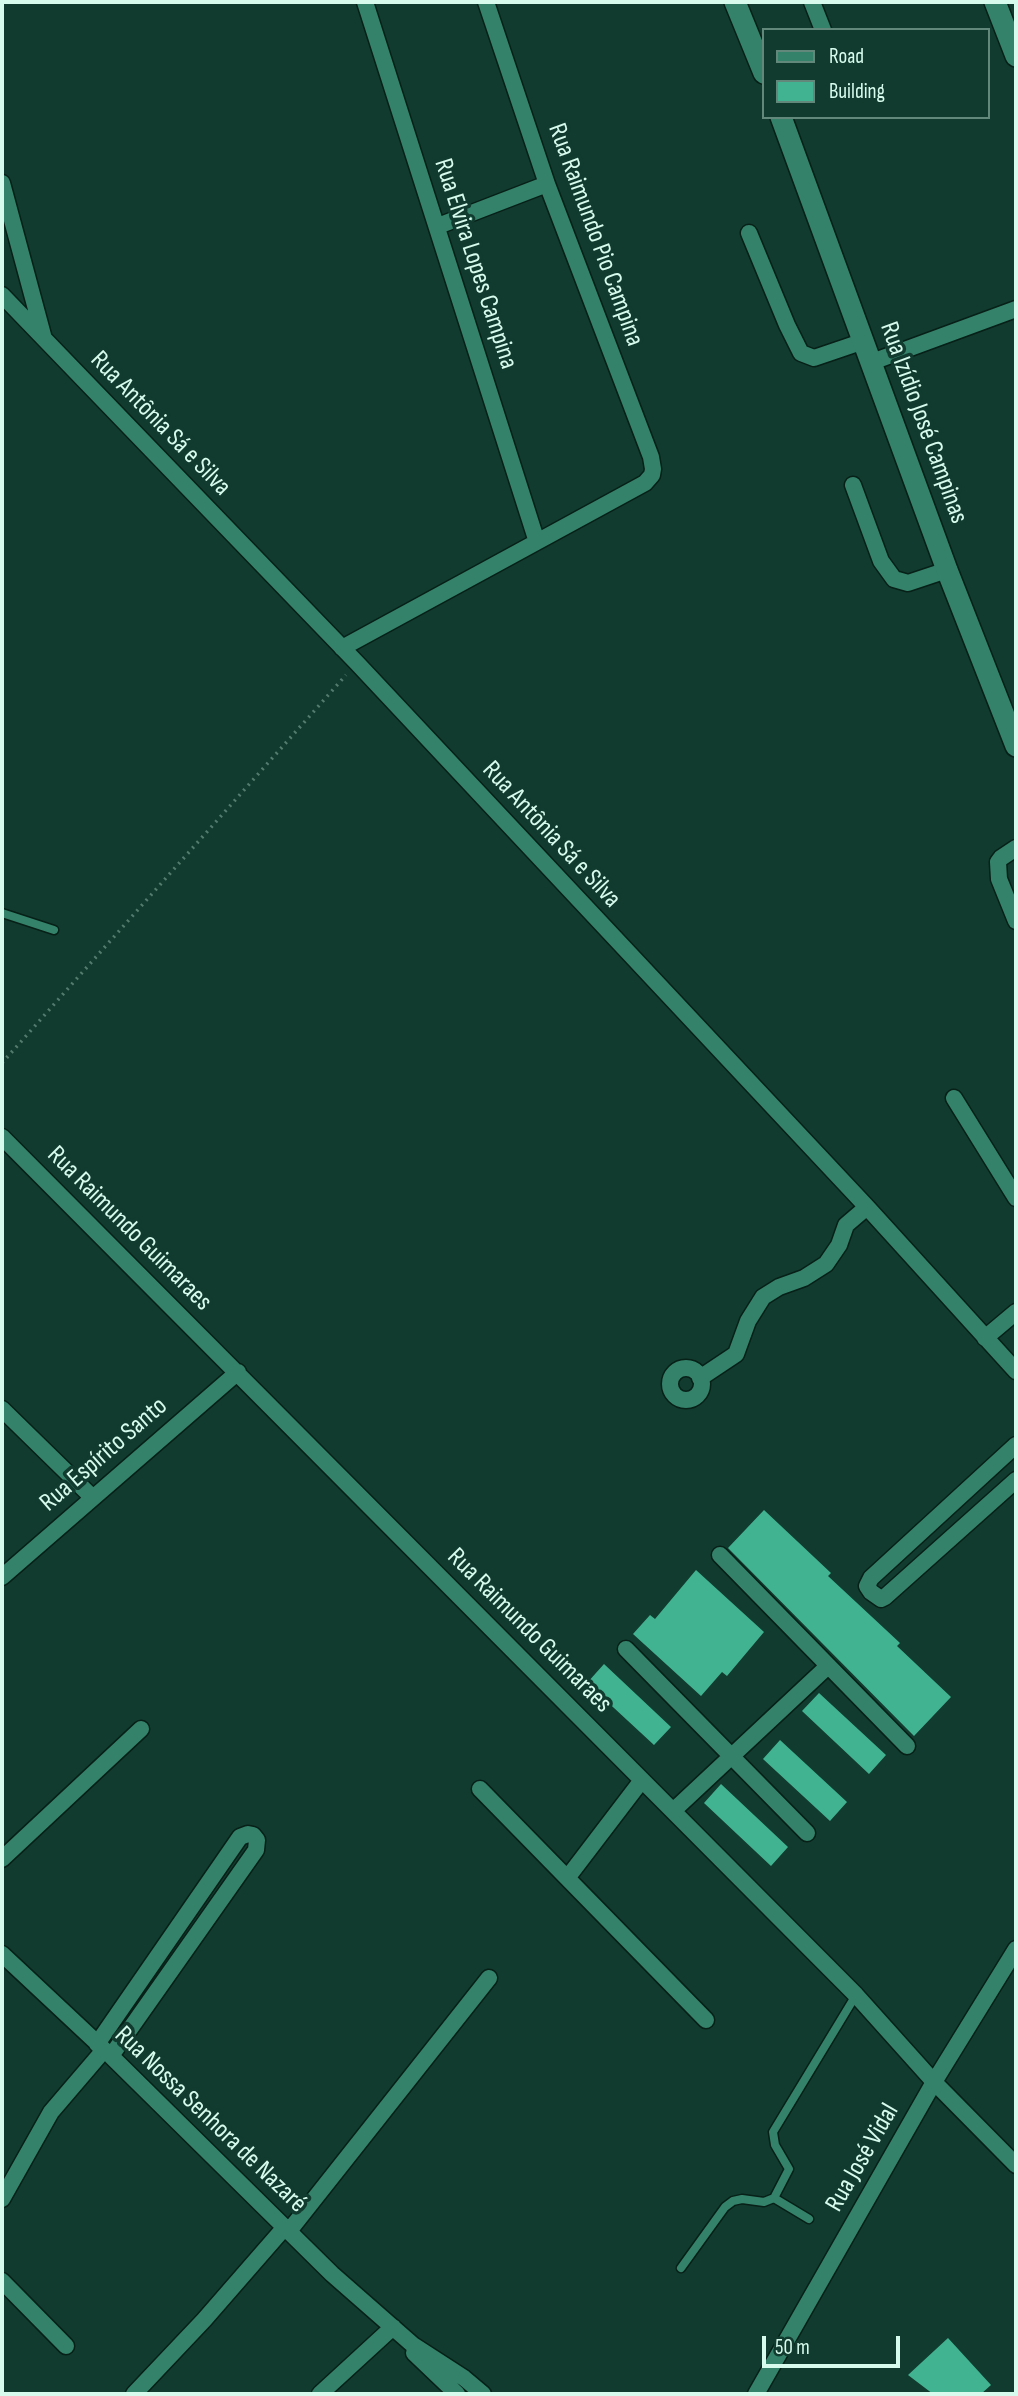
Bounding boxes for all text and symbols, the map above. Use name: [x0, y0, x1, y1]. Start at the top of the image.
legend: [762, 28, 990, 119]
text: Road: [829, 44, 864, 69]
text: Building: [829, 79, 885, 104]
street label: Rua Raimundo Pio Campina: [540, 120, 650, 350]
street label: Rua Elvira Lopes Campina: [426, 155, 524, 373]
street label: Rua Izídio José Campinas: [872, 318, 974, 528]
street label: Rua Antônia Sá e Silva: [83, 345, 237, 503]
street label: Rua Antônia Sá e Silva: [475, 755, 627, 915]
street label: Rua Raimundo Guimaraes: [40, 1140, 218, 1318]
street label: Rua Espírito Santo: [34, 1391, 174, 1519]
street label: Rua Raimundo Guimaraes: [440, 1542, 618, 1720]
street label: Rua Nossa Senhora de Nazaré: [108, 2020, 312, 2220]
street label: Rua José Vidal: [820, 2099, 906, 2217]
scale bar: [766, 2322, 904, 2366]
text: 50 m: [775, 2335, 810, 2360]

